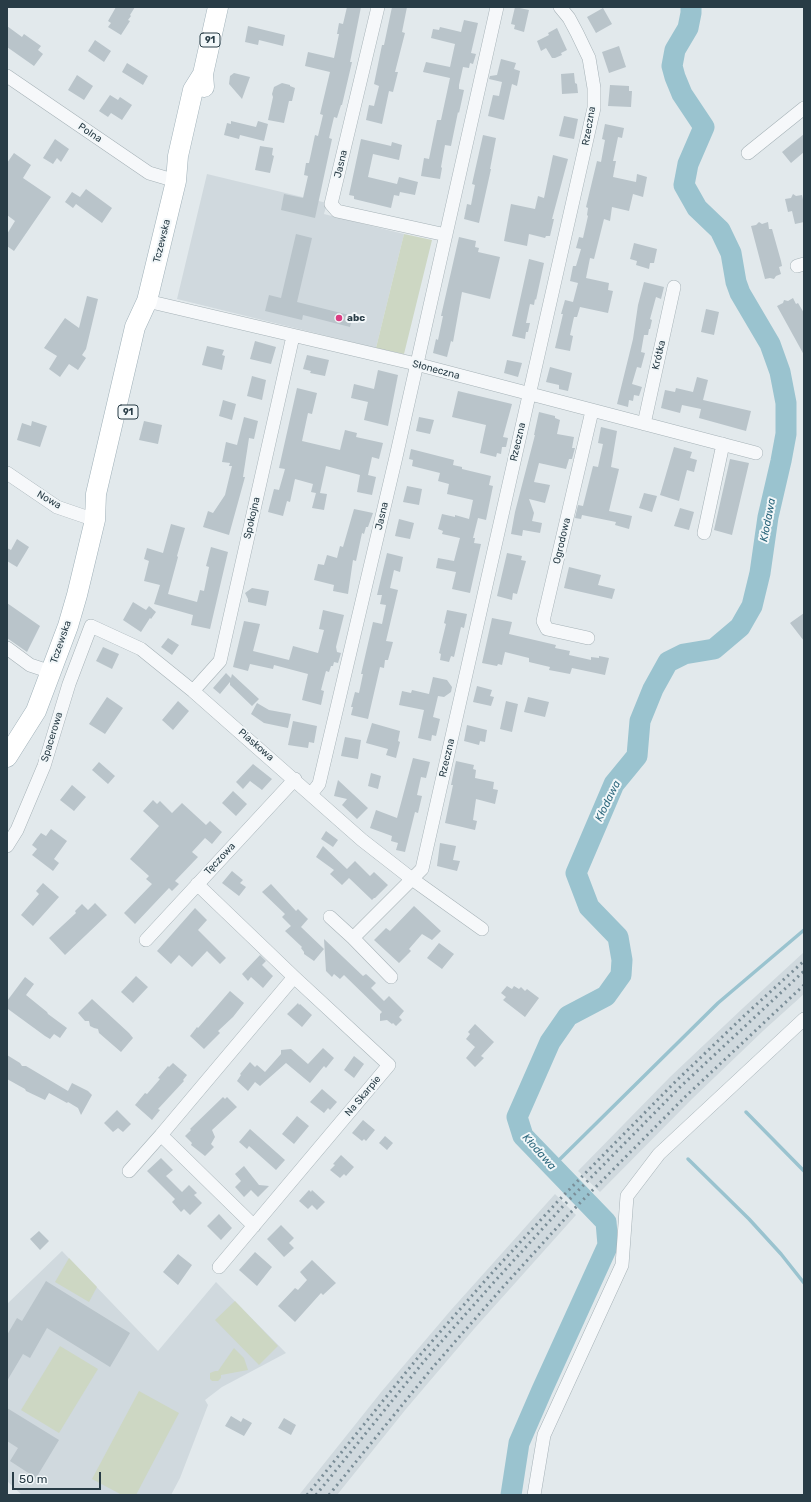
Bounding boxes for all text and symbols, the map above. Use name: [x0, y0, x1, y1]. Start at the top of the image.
road number: 91: [200, 33, 220, 47]
street label: Rzeczna: [580, 106, 598, 146]
street label: Polna: [76, 121, 104, 145]
street label: Jasna: [332, 149, 350, 179]
street label: Tczewska: [151, 218, 173, 264]
place label: abc: [347, 312, 365, 324]
marker: abc: [334, 313, 344, 323]
street label: Krótka: [650, 339, 668, 371]
street label: Słoneczna: [411, 358, 461, 382]
road number: 91: [118, 405, 138, 419]
street label: Rzeczna: [508, 421, 528, 463]
street label: Nowa: [35, 488, 63, 512]
street label: Spokojna: [241, 496, 263, 540]
water label: Kłodawa: [757, 497, 779, 543]
street label: Jasna: [373, 501, 391, 531]
street label: Ogrodowa: [551, 517, 573, 565]
street label: Tczewska: [48, 619, 74, 665]
street label: Spacerowa: [39, 711, 65, 763]
street label: Piaskowa: [236, 726, 276, 764]
street label: Rzeczna: [437, 737, 457, 779]
water label: Kłodawa: [592, 778, 624, 824]
street label: Tęczowa: [202, 840, 238, 878]
street label: Na Skarpie: [342, 1073, 384, 1119]
water label: Kłodawa: [519, 1131, 559, 1173]
scale bar: [14, 1464, 103, 1490]
text: 50 m: [19, 1472, 47, 1486]

